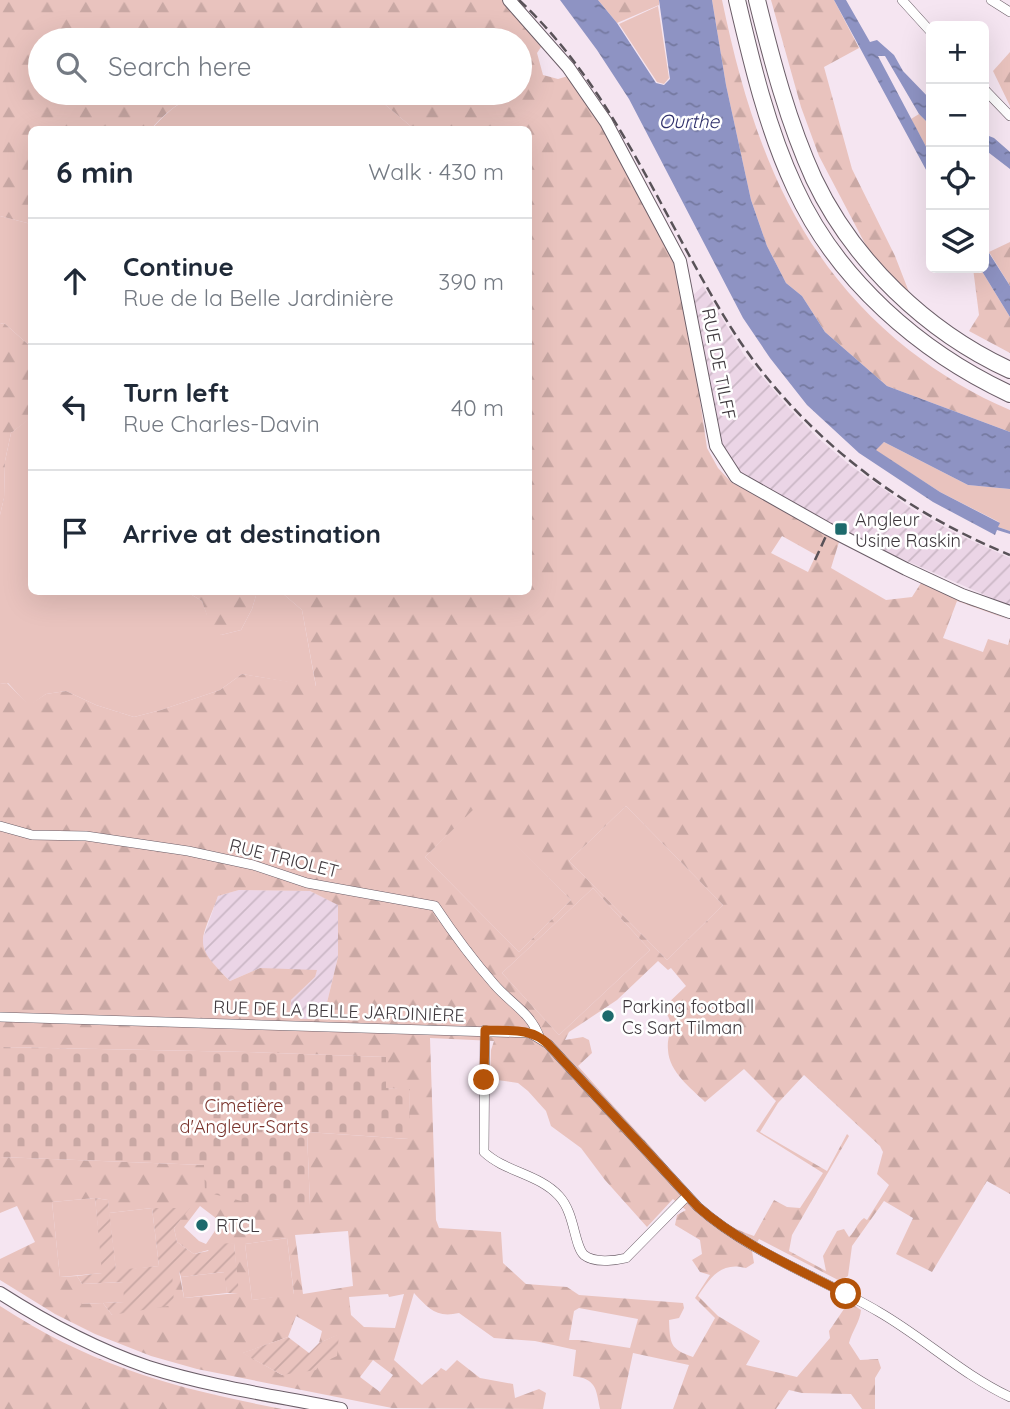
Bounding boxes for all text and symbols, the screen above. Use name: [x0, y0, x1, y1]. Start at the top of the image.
map controls: [926, 21, 989, 273]
button: +: [926, 21, 989, 84]
search box: [28, 28, 532, 105]
icon: search: [52, 48, 90, 86]
text: Search here: [108, 50, 252, 83]
button: −: [926, 84, 989, 147]
water label: Ourthe: [659, 109, 721, 133]
button: locate: [926, 147, 989, 210]
text: 6 min: [56, 153, 134, 191]
text: Walk · 430 m: [368, 157, 504, 186]
button: layers: [926, 210, 989, 273]
text: Continue: [123, 250, 234, 283]
icon: ahead: [56, 262, 94, 300]
text: 390 m: [438, 267, 504, 296]
text: Rue de la Belle Jardinière: [123, 283, 394, 312]
street label: RUE DE TILFF: [697, 306, 741, 422]
text: Turn left: [123, 376, 230, 409]
icon: left: [56, 388, 94, 426]
text: 40 m: [451, 393, 504, 422]
text: Rue Charles-Davin: [123, 409, 320, 438]
place label: Angleur Usine Raskin: [855, 508, 961, 552]
icon: arrive: [56, 514, 94, 552]
text: Arrive at destination: [123, 517, 381, 550]
marker: Angleur Usine Raskin: [833, 521, 849, 537]
street label: RUE TRIOLET: [227, 833, 341, 883]
street label: RUE DE LA BELLE JARDINIÈRE: [213, 995, 465, 1027]
place label: Parking football Cs Sart Tilman: [622, 995, 754, 1039]
marker: Parking football Cs Sart Tilman: [600, 1008, 616, 1024]
route end: [468, 1064, 499, 1095]
park label: Cimetière d'Angleur-Sarts: [180, 1094, 308, 1138]
place label: RTCL: [216, 1214, 260, 1237]
marker: RTCL: [194, 1217, 210, 1233]
route start: [830, 1278, 861, 1309]

